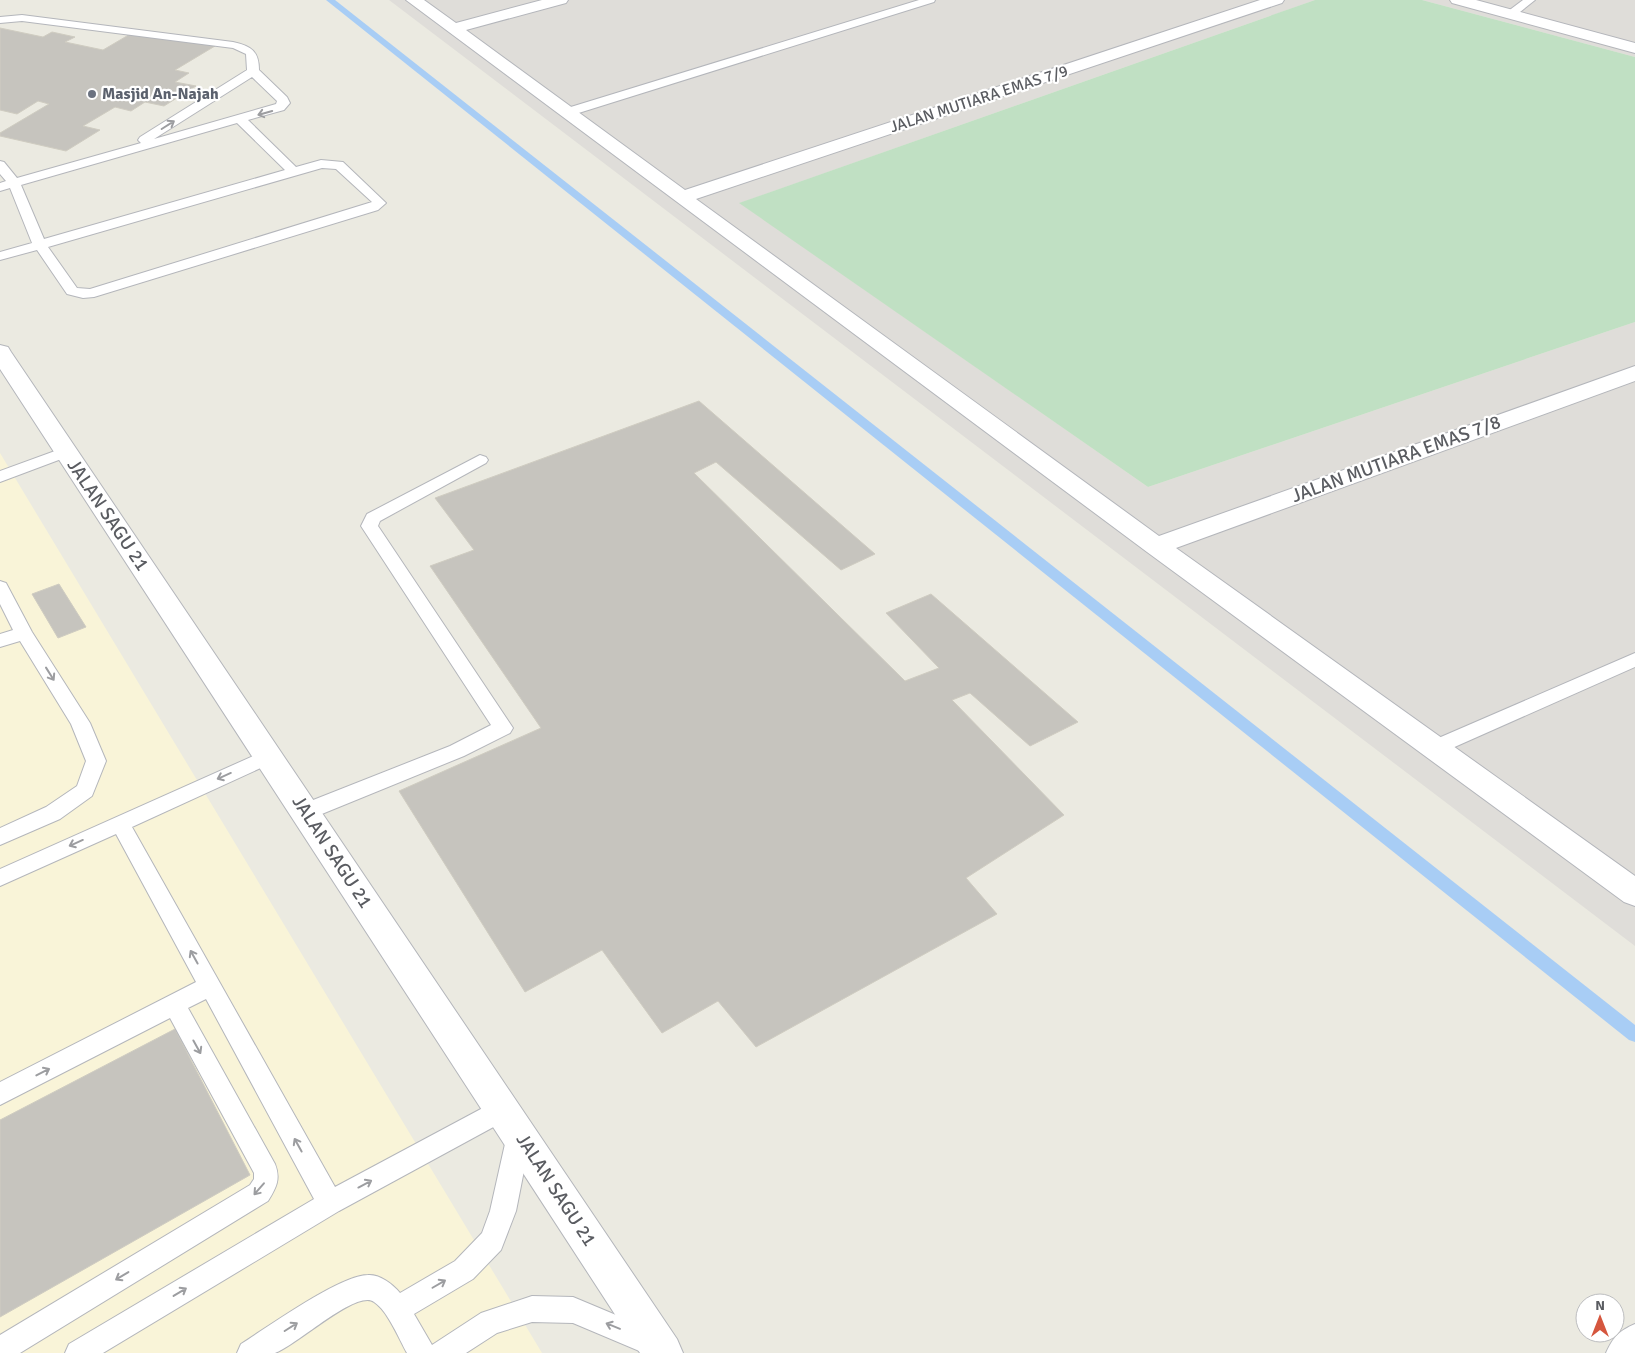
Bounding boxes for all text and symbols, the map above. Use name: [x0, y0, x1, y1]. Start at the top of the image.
street label: JALAN MUTIARA EMAS 7/9: [887, 61, 1071, 137]
place label: Masjid An-Najah: [102, 84, 219, 104]
marker: Masjid An-Najah: [86, 88, 98, 100]
one-way arrow: [258, 108, 274, 118]
one-way arrow: [160, 120, 174, 130]
street label: JALAN MUTIARA EMAS 7/8: [1288, 410, 1504, 508]
street label: JALAN SAGU 21: [62, 454, 154, 576]
one-way arrow: [45, 667, 55, 681]
one-way arrow: [217, 772, 232, 782]
street label: JALAN SAGU 21: [287, 791, 377, 913]
one-way arrow: [69, 839, 84, 849]
one-way arrow: [189, 949, 199, 964]
one-way arrow: [193, 1039, 203, 1054]
one-way arrow: [36, 1067, 51, 1077]
street label: JALAN SAGU 21: [511, 1129, 601, 1251]
one-way arrow: [293, 1138, 303, 1153]
one-way arrow: [358, 1179, 373, 1189]
one-way arrow: [254, 1183, 265, 1196]
one-way arrow: [116, 1271, 130, 1281]
one-way arrow: [431, 1279, 445, 1289]
one-way arrow: [172, 1287, 186, 1297]
north arrow: [1575, 1293, 1625, 1343]
text: N: [1595, 1297, 1605, 1314]
one-way arrow: [606, 1321, 621, 1331]
one-way arrow: [284, 1322, 298, 1332]

